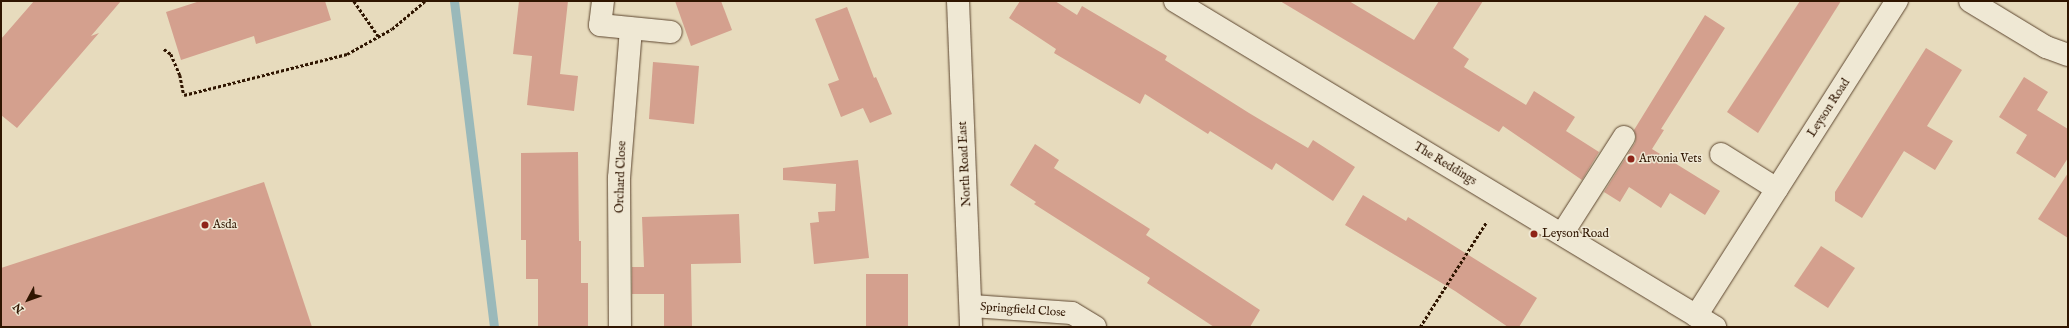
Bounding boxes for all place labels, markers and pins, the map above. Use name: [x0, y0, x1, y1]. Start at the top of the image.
place label: Arvonia Vets: [1639, 152, 1702, 166]
marker: Arvonia Vets: [1626, 154, 1636, 164]
place label: Asda: [213, 218, 237, 232]
marker: Asda: [200, 220, 210, 230]
place label: Leyson Road: [1542, 227, 1609, 241]
marker: Leyson Road: [1529, 229, 1539, 239]

